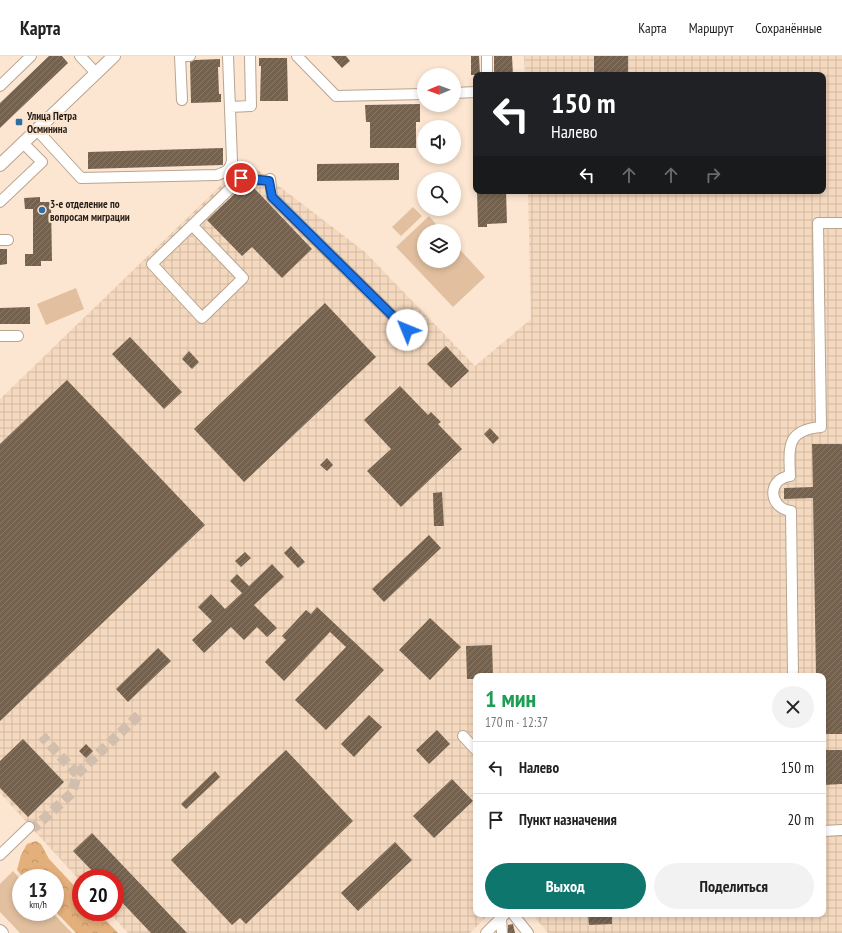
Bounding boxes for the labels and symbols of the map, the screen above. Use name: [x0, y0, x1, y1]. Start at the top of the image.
north arrow: [417, 68, 461, 112]
place label: Улица Петра Осминина: [26, 109, 77, 136]
marker: Улица Петра Осминина: [14, 117, 24, 127]
pin: [224, 161, 258, 195]
place label: 3-е отделение по вопросам миграции: [50, 197, 130, 224]
marker: 3-е отделение по вопросам миграции: [37, 205, 47, 215]
position arrow: [386, 309, 428, 351]
speed limit sign: 20: [72, 869, 124, 921]

